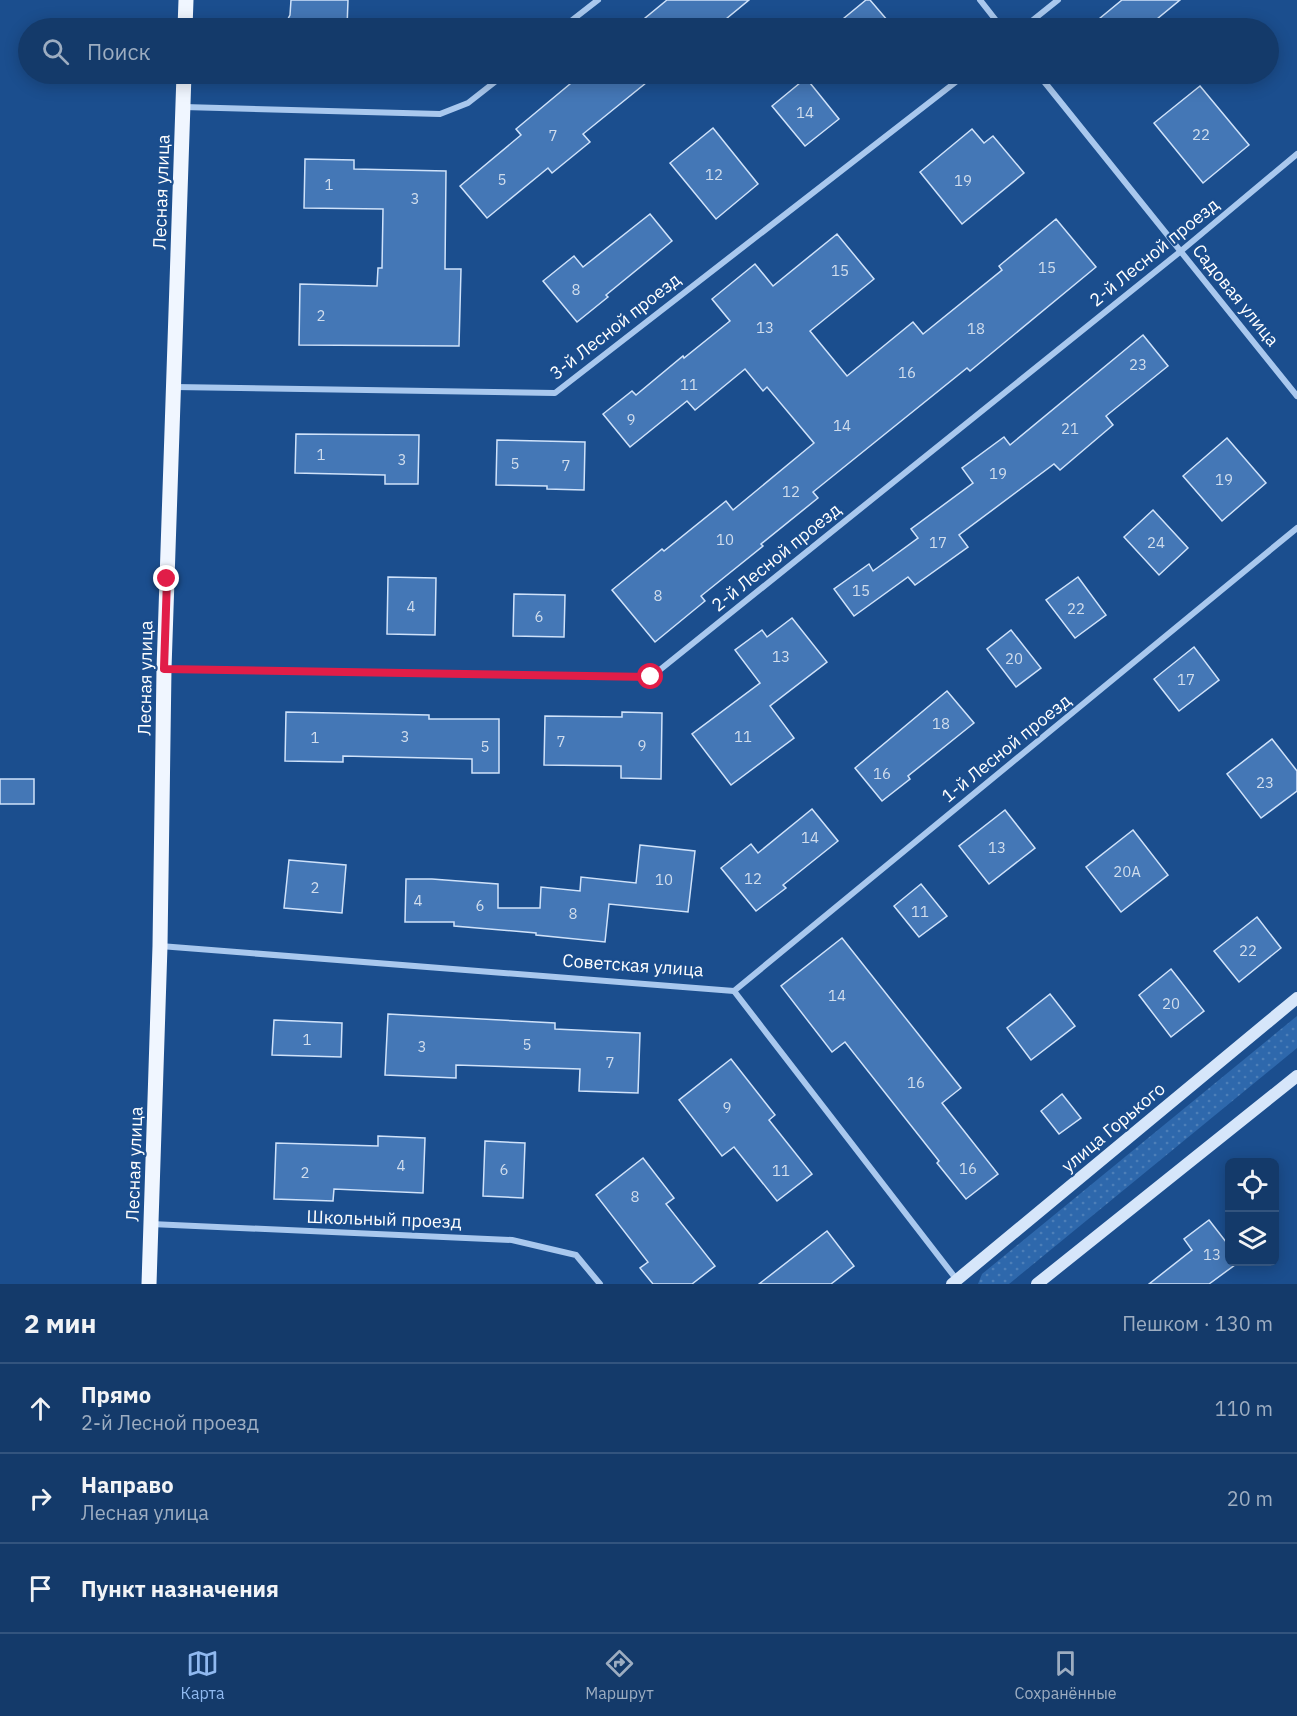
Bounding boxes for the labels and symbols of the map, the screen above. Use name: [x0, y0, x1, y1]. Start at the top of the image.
house number: 14: [796, 103, 814, 122]
house number: 22: [1192, 125, 1210, 144]
house number: 7: [548, 126, 558, 145]
street label: Лесная улица: [147, 134, 175, 250]
house number: 12: [705, 165, 723, 184]
house number: 5: [497, 170, 507, 189]
house number: 19: [954, 171, 972, 190]
house number: 1: [324, 175, 334, 194]
house number: 3: [410, 189, 420, 208]
street label: 2-й Лесной проезд: [1085, 193, 1224, 311]
street label: Садовая улица: [1188, 239, 1285, 351]
house number: 15: [1038, 258, 1056, 277]
house number: 15: [831, 261, 849, 280]
street label: 3-й Лесной проезд: [545, 268, 685, 384]
house number: 8: [571, 280, 581, 299]
house number: 2: [316, 306, 326, 325]
house number: 13: [756, 318, 774, 337]
house number: 18: [967, 319, 985, 338]
house number: 23: [1129, 355, 1147, 374]
house number: 16: [898, 363, 916, 382]
house number: 11: [680, 375, 698, 394]
house number: 9: [626, 410, 636, 429]
house number: 14: [833, 416, 851, 435]
house number: 21: [1061, 419, 1079, 438]
house number: 1: [316, 445, 326, 464]
house number: 3: [397, 450, 407, 469]
house number: 5: [510, 454, 520, 473]
house number: 7: [561, 456, 571, 475]
house number: 19: [989, 464, 1007, 483]
house number: 19: [1215, 470, 1233, 489]
house number: 12: [782, 482, 800, 501]
street label: 2-й Лесной проезд: [707, 498, 846, 616]
house number: 10: [716, 530, 734, 549]
house number: 17: [929, 533, 947, 552]
house number: 24: [1147, 533, 1165, 552]
route end: [153, 565, 179, 591]
house number: 15: [852, 581, 870, 600]
house number: 8: [653, 586, 663, 605]
house number: 4: [406, 597, 416, 616]
house number: 22: [1067, 599, 1085, 618]
house number: 6: [534, 607, 544, 626]
street label: Лесная улица: [132, 620, 158, 736]
house number: 13: [772, 647, 790, 666]
house number: 20: [1005, 649, 1023, 668]
route start: [637, 663, 663, 689]
house number: 17: [1177, 670, 1195, 689]
street label: 1-й Лесной проезд: [937, 689, 1076, 807]
house number: 18: [932, 714, 950, 733]
house number: 3: [400, 727, 410, 746]
house number: 11: [734, 727, 752, 746]
house number: 1: [310, 728, 320, 747]
house number: 7: [556, 732, 566, 751]
house number: 9: [637, 736, 647, 755]
house number: 5: [480, 737, 490, 756]
house number: 16: [873, 764, 891, 783]
house number: 23: [1256, 773, 1274, 792]
house number: 14: [801, 828, 819, 847]
house number: 13: [988, 838, 1006, 857]
house number: 20А: [1113, 862, 1141, 881]
house number: 12: [744, 869, 762, 888]
house number: 10: [655, 870, 673, 889]
house number: 2: [310, 878, 320, 897]
house number: 4: [413, 891, 423, 910]
house number: 6: [475, 896, 485, 915]
house number: 11: [911, 902, 929, 921]
house number: 8: [568, 904, 578, 923]
house number: 22: [1239, 941, 1257, 960]
street label: Советская улица: [562, 949, 705, 981]
house number: 14: [828, 986, 846, 1005]
house number: 20: [1162, 994, 1180, 1013]
house number: 1: [302, 1030, 312, 1049]
house number: 5: [522, 1035, 532, 1054]
house number: 3: [417, 1037, 427, 1056]
house number: 7: [605, 1053, 615, 1072]
house number: 16: [907, 1073, 925, 1092]
street label: улица Горького: [1056, 1077, 1170, 1177]
house number: 9: [722, 1098, 732, 1117]
street label: Лесная улица: [120, 1106, 148, 1222]
house number: 4: [396, 1156, 406, 1175]
house number: 16: [959, 1159, 977, 1178]
house number: 6: [499, 1160, 509, 1179]
house number: 11: [772, 1161, 790, 1180]
house number: 2: [300, 1163, 310, 1182]
house number: 8: [630, 1187, 640, 1206]
street label: Школьный проезд: [306, 1205, 462, 1233]
house number: 13: [1203, 1245, 1221, 1264]

